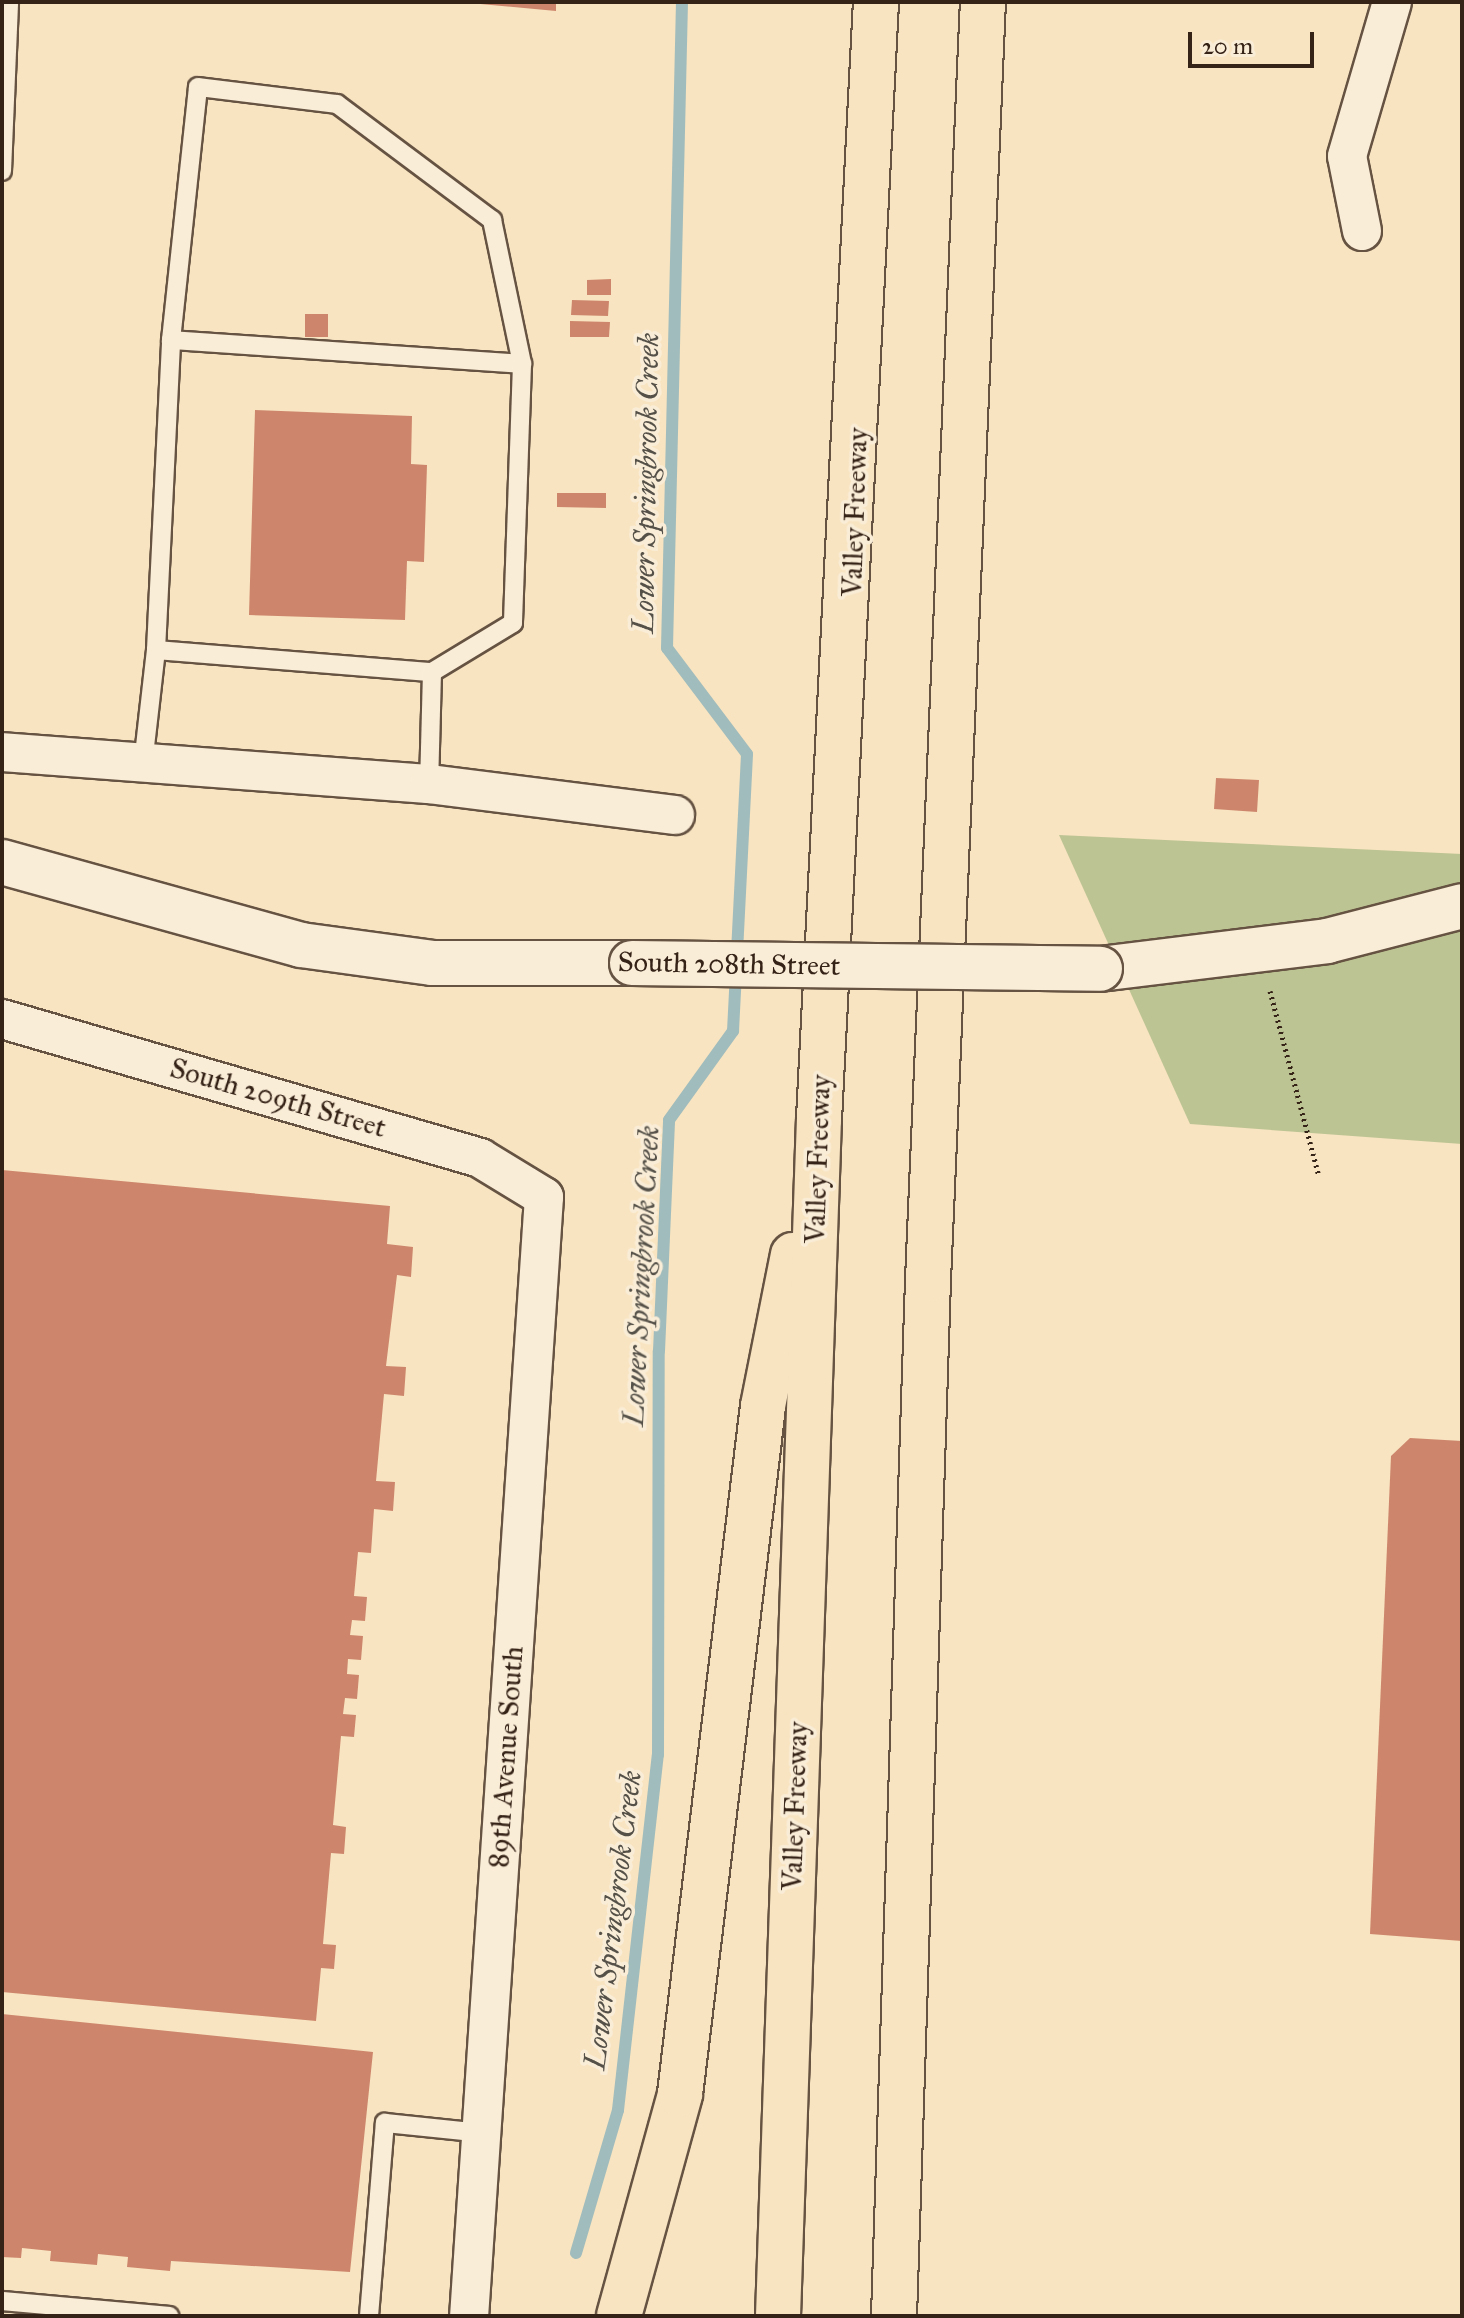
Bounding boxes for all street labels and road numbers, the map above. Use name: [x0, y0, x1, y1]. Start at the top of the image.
street label: Valley Freeway: [835, 427, 875, 597]
street label: South 208th Street: [617, 945, 841, 983]
street label: South 209th Street: [166, 1051, 390, 1145]
street label: Valley Freeway: [798, 1074, 838, 1244]
street label: 89th Avenue South: [481, 1645, 531, 1869]
street label: Valley Freeway: [775, 1721, 815, 1891]

